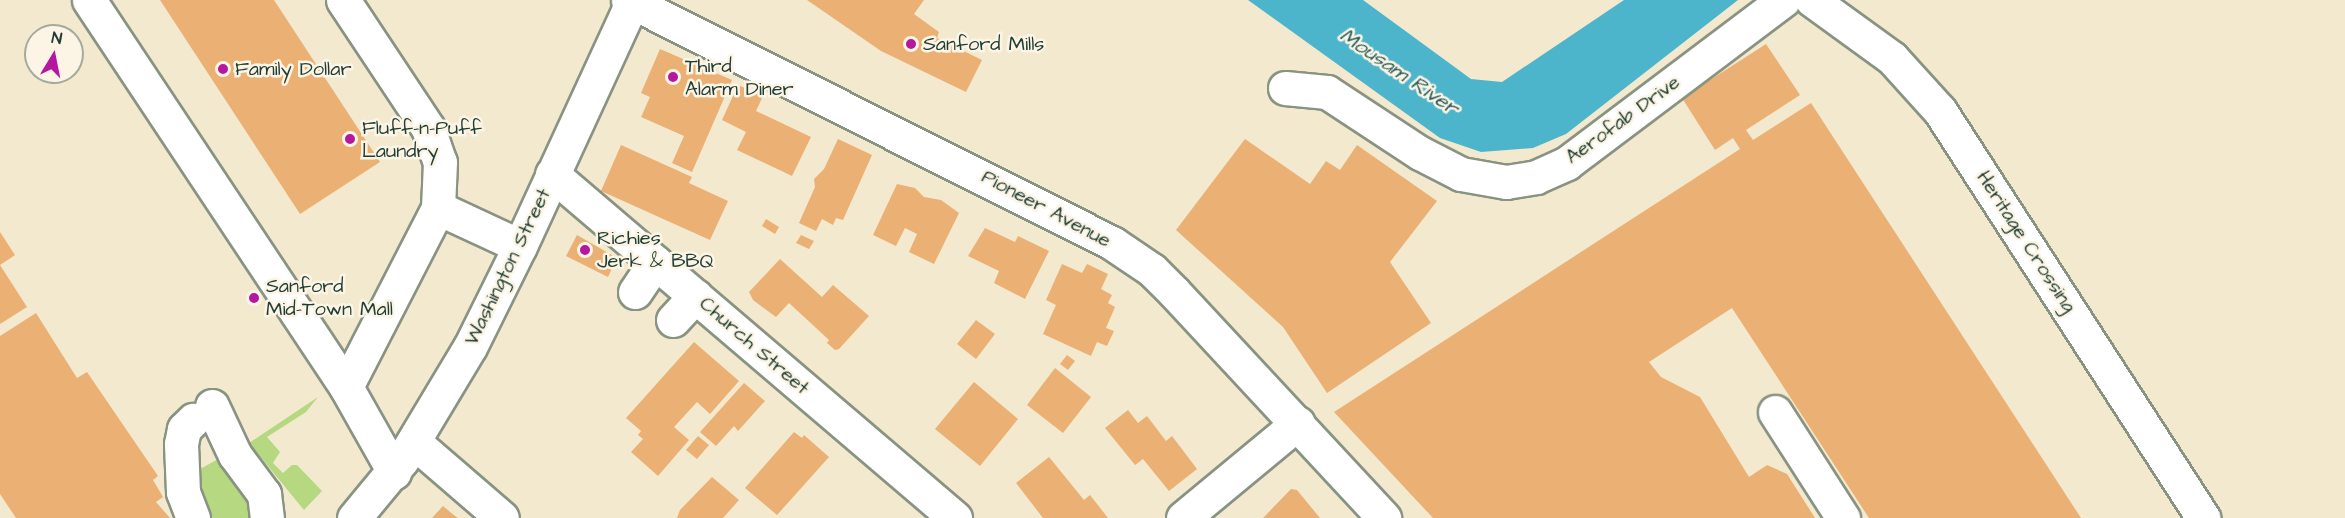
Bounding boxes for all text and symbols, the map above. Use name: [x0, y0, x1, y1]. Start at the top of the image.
water label: Mousam River: [1335, 23, 1463, 121]
north arrow: [24, 24, 84, 84]
text: N: [50, 27, 64, 50]
place label: Sanford Mills: [923, 32, 1044, 56]
marker: Sanford Mills: [904, 37, 918, 51]
place label: Third Alarm Diner: [685, 54, 794, 101]
place label: Family Dollar: [235, 57, 351, 81]
marker: Family Dollar: [216, 62, 230, 76]
marker: Third Alarm Diner: [666, 70, 680, 84]
street label: Aerofab Drive: [1561, 70, 1685, 170]
place label: Fluff-n-Puff Laundry: [362, 116, 482, 163]
marker: Fluff-n-Puff Laundry: [343, 132, 357, 146]
street label: Pioneer Avenue: [977, 165, 1115, 253]
street label: Heritage Crossing: [1971, 167, 2081, 317]
street label: Washington Street: [460, 185, 556, 349]
place label: Richies Jerk & BBQ: [597, 226, 714, 273]
marker: Richies Jerk & BBQ: [578, 243, 592, 257]
place label: Sanford Mid-Town Mall: [266, 274, 393, 321]
marker: Sanford Mid-Town Mall: [247, 291, 261, 305]
street label: Church Street: [694, 292, 814, 400]

